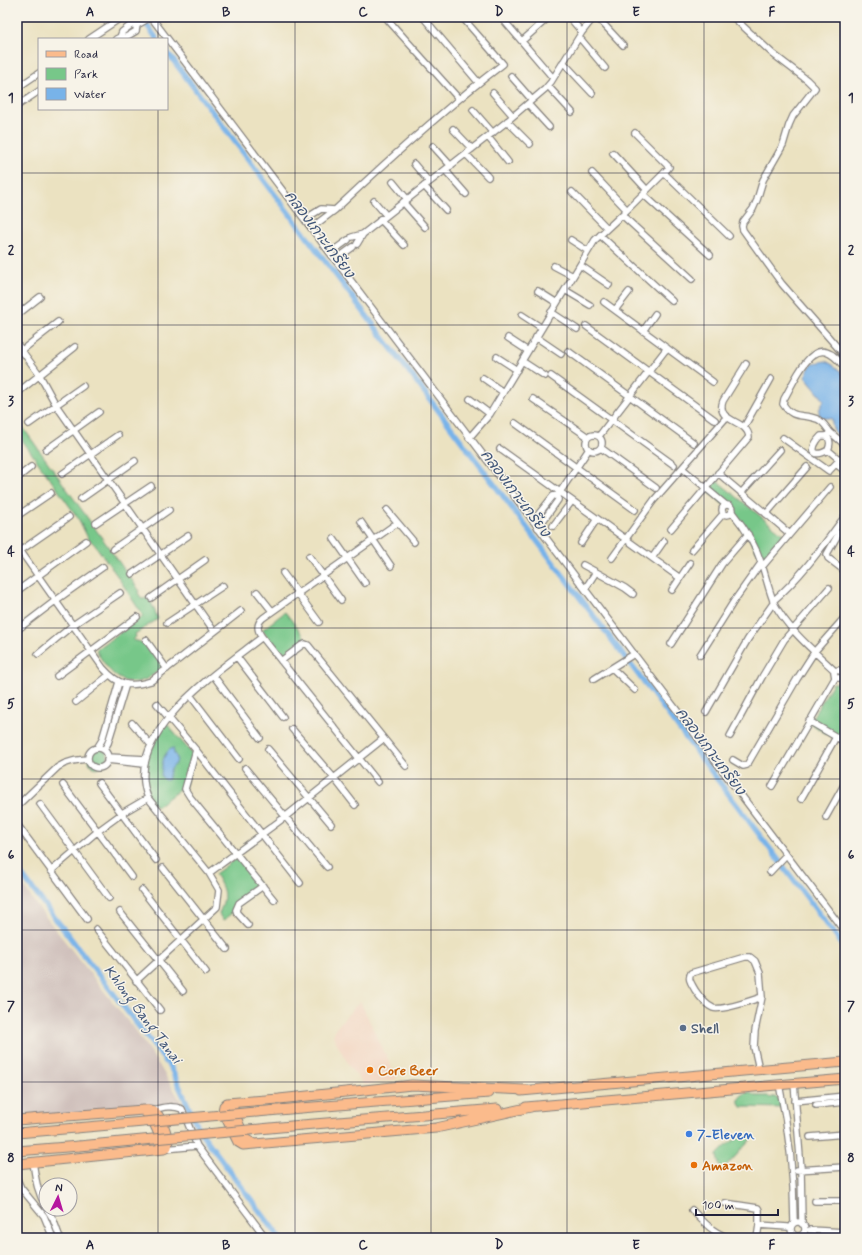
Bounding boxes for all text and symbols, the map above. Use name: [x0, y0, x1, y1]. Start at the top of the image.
text: A: [86, 4, 94, 21]
text: B: [222, 4, 231, 21]
text: C: [358, 4, 368, 21]
text: D: [495, 4, 504, 21]
text: E: [632, 4, 640, 21]
text: F: [769, 4, 776, 21]
legend: [38, 38, 168, 110]
text: Road: [74, 47, 98, 63]
text: Park: [74, 67, 98, 83]
text: Water: [74, 87, 106, 103]
text: 1: [8, 90, 14, 107]
text: 1: [848, 90, 854, 107]
water label: คลองเกาะเกรียง: [280, 186, 360, 284]
text: 2: [8, 242, 15, 259]
text: 2: [848, 242, 855, 259]
text: 3: [8, 393, 14, 410]
text: 3: [848, 393, 854, 410]
water label: คลองเกาะเกรียง: [476, 445, 556, 543]
text: 4: [7, 544, 15, 561]
text: 4: [847, 544, 855, 561]
text: 5: [7, 696, 15, 713]
text: 5: [847, 696, 855, 713]
water label: คลองเกาะเกรียง: [671, 703, 751, 801]
text: 6: [8, 847, 15, 864]
text: 6: [848, 847, 855, 864]
water label: Khlong Bang Tanai: [97, 961, 187, 1070]
text: 7: [7, 998, 15, 1015]
text: 7: [847, 998, 855, 1015]
place label: Shell: [691, 1020, 719, 1038]
marker: Shell: [678, 1023, 688, 1033]
place label: Core Beer: [378, 1062, 438, 1080]
marker: Core Beer: [365, 1065, 375, 1075]
place label: 7-Eleven: [697, 1126, 756, 1144]
marker: 7-Eleven: [684, 1129, 694, 1139]
text: 8: [7, 1150, 15, 1167]
text: 8: [847, 1150, 855, 1167]
place label: Amazon: [702, 1157, 754, 1175]
marker: Amazon: [689, 1160, 699, 1170]
north arrow: [38, 1177, 78, 1217]
text: N: [55, 1181, 63, 1195]
scale bar: [696, 1191, 778, 1217]
text: 100 m: [702, 1198, 734, 1214]
text: A: [86, 1237, 94, 1254]
text: B: [222, 1237, 231, 1254]
text: C: [358, 1237, 368, 1254]
text: D: [495, 1237, 504, 1254]
text: E: [632, 1237, 640, 1254]
text: F: [769, 1237, 776, 1254]

